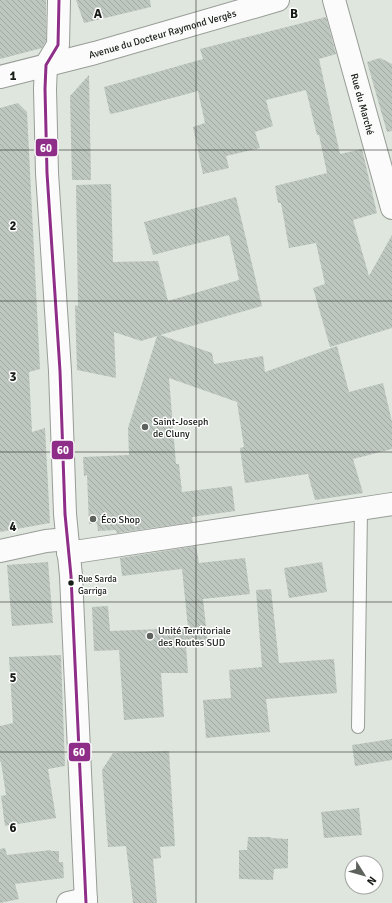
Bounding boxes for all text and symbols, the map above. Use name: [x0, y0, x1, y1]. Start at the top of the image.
street label: Avenue du Docteur Raymond Vergès: [87, 6, 237, 60]
text: B: [290, 6, 298, 22]
text: 1: [9, 68, 17, 84]
street label: Rue du Marché: [348, 72, 376, 136]
line badge: 60: [35, 138, 58, 157]
text: 60: [40, 142, 52, 155]
text: 2: [9, 218, 17, 234]
text: 3: [9, 369, 17, 385]
place label: Saint-Joseph de Cluny: [153, 416, 208, 440]
marker: Saint-Joseph de Cluny: [140, 422, 150, 432]
line badge: 60: [51, 440, 74, 460]
text: 60: [57, 444, 69, 457]
place label: Éco Shop: [101, 513, 140, 526]
marker: Éco Shop: [88, 514, 98, 524]
text: 4: [9, 519, 17, 535]
place label: Rue Sarda Garriga: [78, 574, 117, 597]
marker: Rue Sarda Garriga: [66, 578, 76, 588]
place label: Unité Territoriale des Routes SUD: [158, 625, 231, 649]
marker: Unité Territoriale des Routes SUD: [145, 631, 155, 641]
text: 5: [9, 670, 17, 686]
line badge: 60: [68, 742, 91, 762]
text: 60: [73, 746, 85, 759]
text: 6: [9, 820, 17, 836]
north arrow: [344, 855, 384, 895]
text: N: [364, 874, 379, 888]

